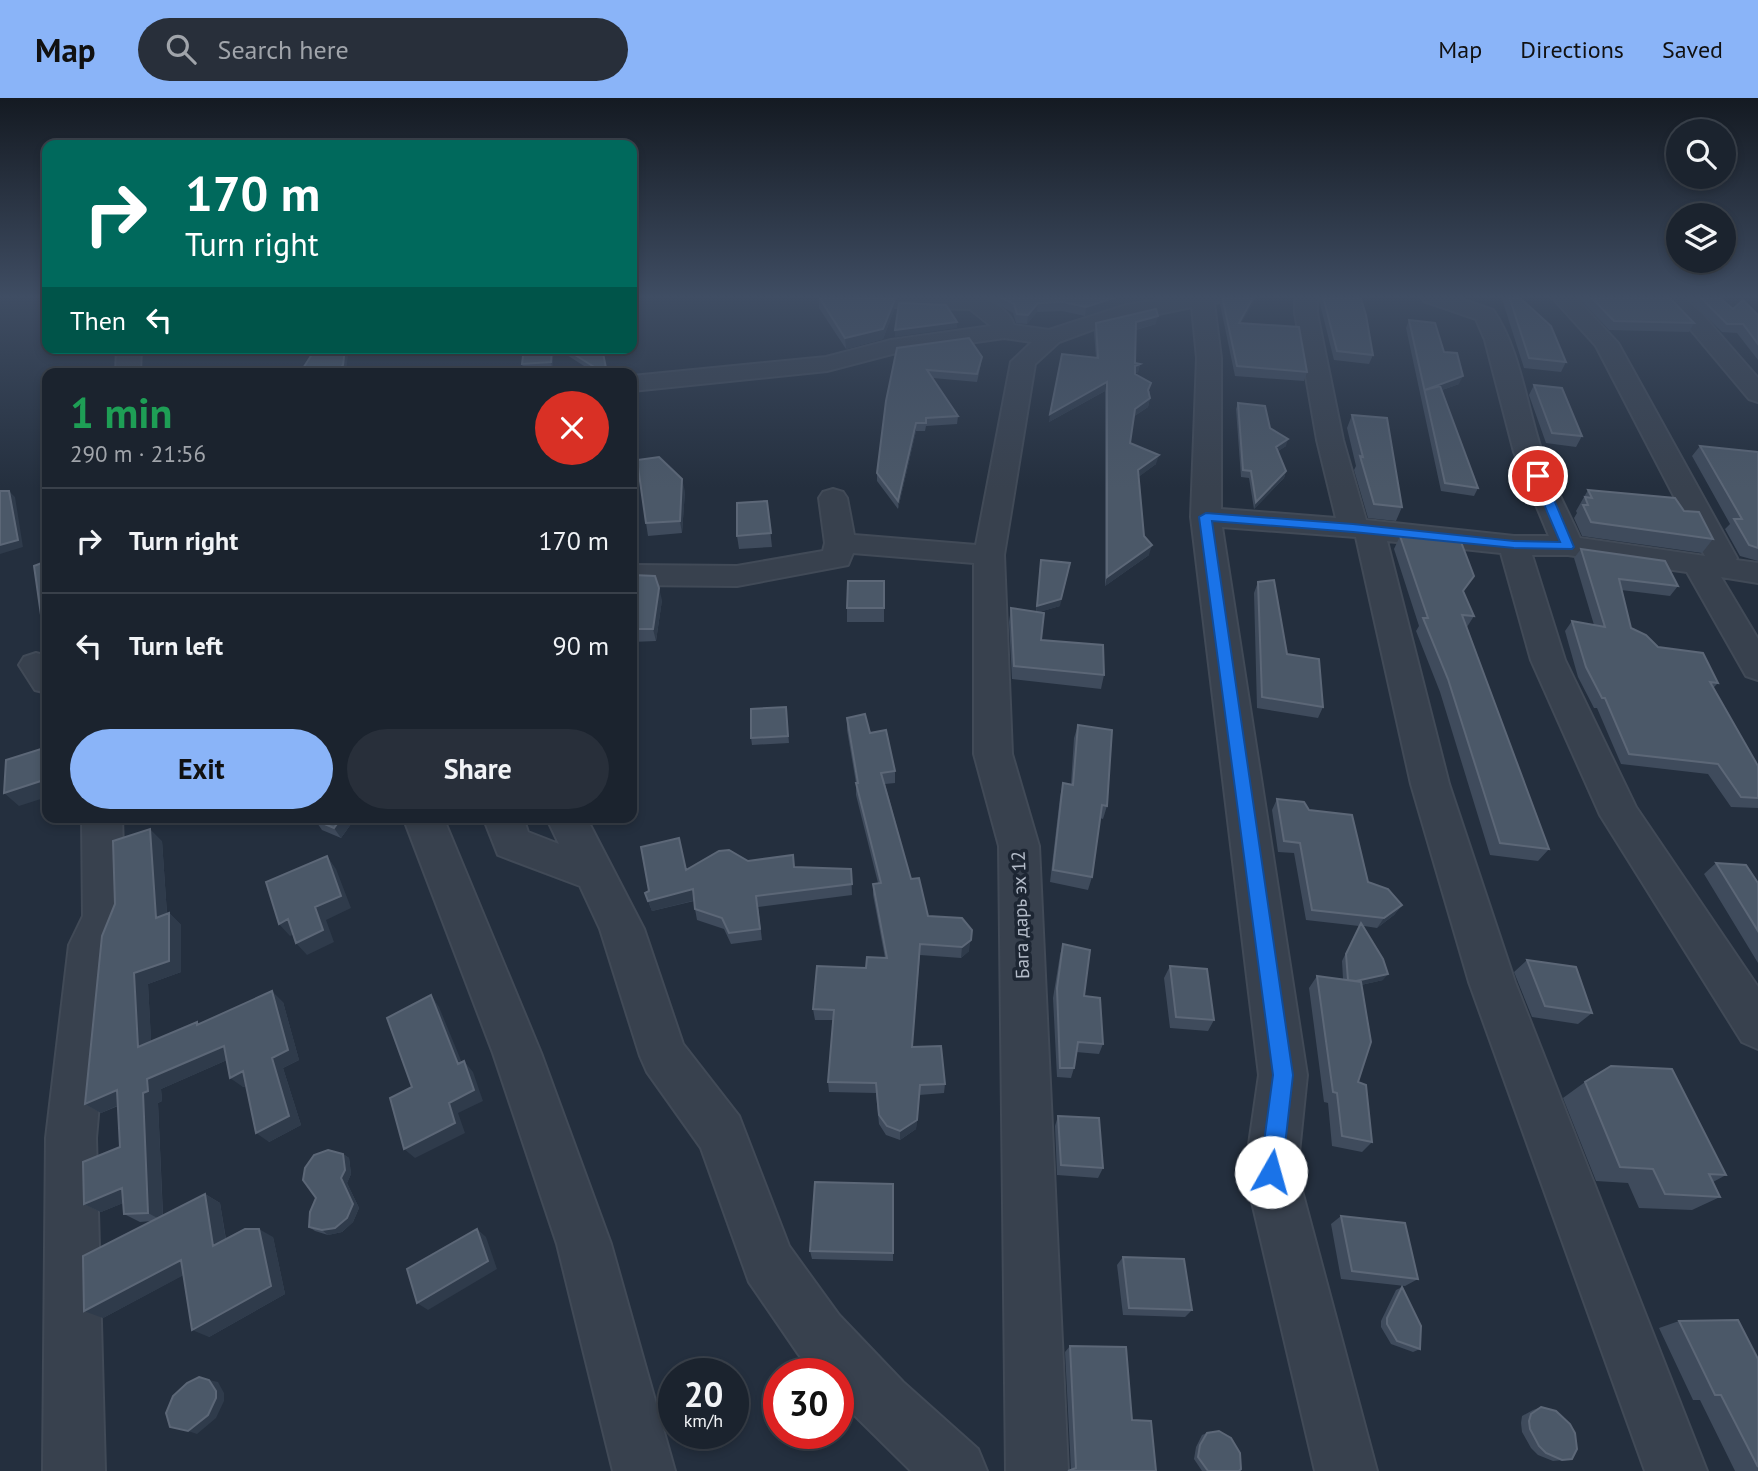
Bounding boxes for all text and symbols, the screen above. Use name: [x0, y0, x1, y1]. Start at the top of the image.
search box: [138, 18, 628, 81]
text: Map: [35, 28, 96, 71]
icon: search: [162, 30, 200, 68]
text: Search here: [218, 33, 349, 66]
text: Map: [1438, 34, 1482, 65]
text: Directions: [1520, 34, 1624, 65]
text: Saved: [1662, 34, 1723, 65]
map controls: [1666, 119, 1736, 273]
button: search: [1666, 119, 1736, 189]
text: 170 m: [185, 161, 320, 225]
icon: right: [70, 168, 161, 259]
button: layers: [1666, 203, 1736, 273]
text: Turn right: [185, 223, 319, 265]
icon: left: [140, 301, 178, 339]
text: Then: [70, 304, 126, 337]
text: 1 min: [70, 385, 172, 440]
button: close: [535, 391, 609, 465]
text: 290 m · 21:56: [70, 439, 206, 468]
pin: [1508, 446, 1568, 506]
icon: arrive: [1519, 457, 1557, 495]
icon: right: [70, 522, 108, 560]
text: Turn right: [129, 524, 238, 557]
text: 170 m: [538, 524, 609, 557]
icon: left: [70, 627, 108, 665]
text: Turn left: [129, 629, 223, 662]
text: 90 m: [553, 629, 609, 662]
button: Exit: [70, 729, 333, 809]
button: Share: [347, 729, 609, 809]
street label: Бага дарь эх 12: [1006, 851, 1034, 979]
position arrow: [1234, 1135, 1308, 1209]
speed limit sign: 30: [763, 1358, 854, 1449]
text: 20: [684, 1371, 723, 1417]
text: km/h: [684, 1409, 723, 1432]

